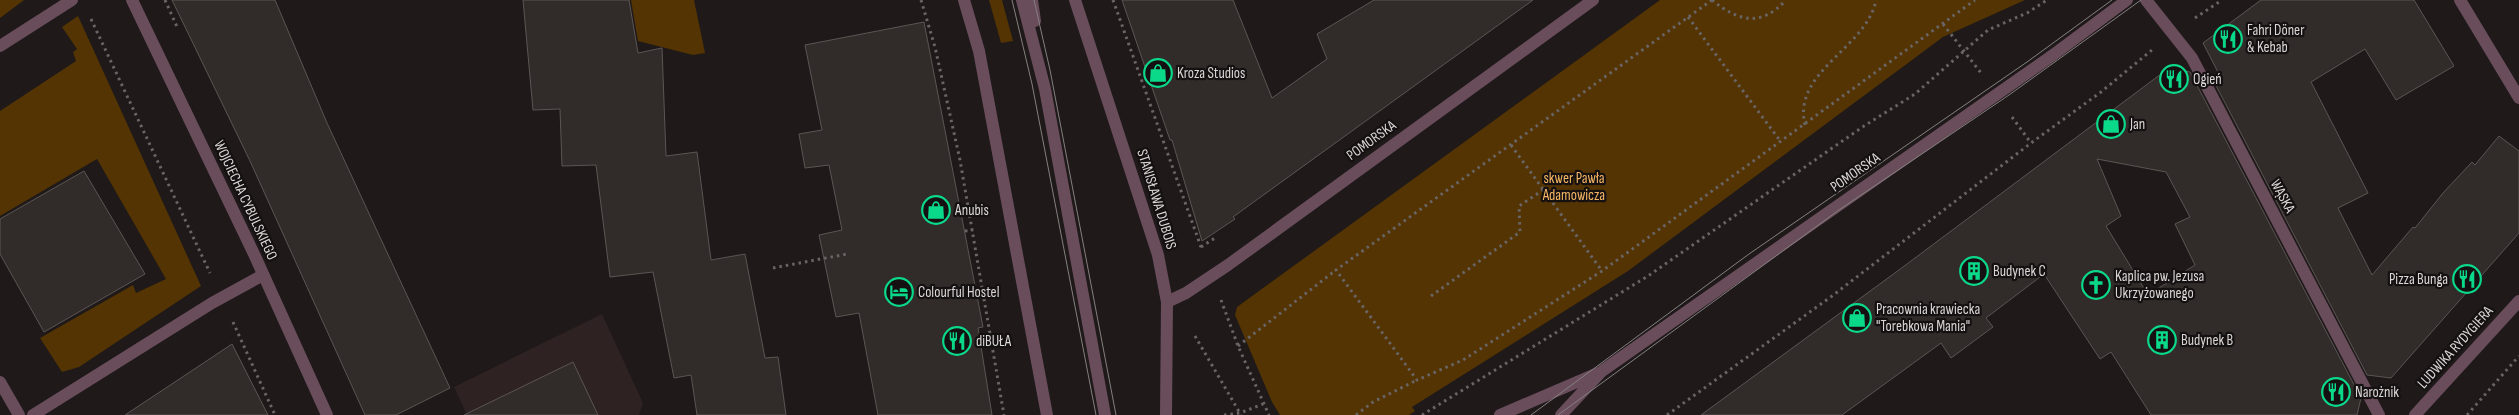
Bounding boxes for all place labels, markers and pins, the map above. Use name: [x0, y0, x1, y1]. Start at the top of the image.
place label: Fahri Döner & Kebab: [2247, 21, 2305, 57]
restaurant icon: Fahri Döner & Kebab: [2213, 24, 2243, 54]
shop icon: Kroza Studios: [1143, 58, 1173, 88]
place label: Kroza Studios: [1177, 64, 1245, 83]
restaurant icon: Ogień: [2159, 64, 2189, 94]
place label: Ogień: [2193, 70, 2222, 89]
shop icon: Jan: [2096, 109, 2126, 139]
place label: Jan: [2129, 115, 2145, 134]
shop icon: Anubis: [921, 195, 951, 225]
place label: Anubis: [954, 201, 989, 220]
building icon: Budynek C: [1959, 256, 1989, 286]
place label: Budynek C: [1993, 262, 2046, 281]
restaurant icon: Pizza Bunga: [2452, 264, 2482, 294]
place label: Kaplica pw. Jezusa Ukrzyżowanego: [2115, 267, 2205, 303]
church icon: Kaplica pw. Jezusa Ukrzyżowanego: [2081, 270, 2111, 300]
place label: Pizza Bunga: [2389, 270, 2448, 289]
hotel icon: Colourful Hostel: [884, 277, 914, 307]
place label: Colourful Hostel: [918, 283, 999, 302]
place label: Pracownia krawiecka "Torebkowa Mania": [1876, 300, 1981, 336]
shop icon: Pracownia krawiecka "Torebkowa Mania": [1842, 303, 1872, 333]
building icon: Budynek B: [2147, 325, 2177, 355]
restaurant icon: diBUŁA: [942, 326, 972, 356]
place label: Budynek B: [2181, 331, 2234, 350]
place label: diBUŁA: [976, 332, 1012, 351]
restaurant icon: Narożnik: [2321, 377, 2351, 407]
place label: Narożnik: [2355, 383, 2399, 402]

